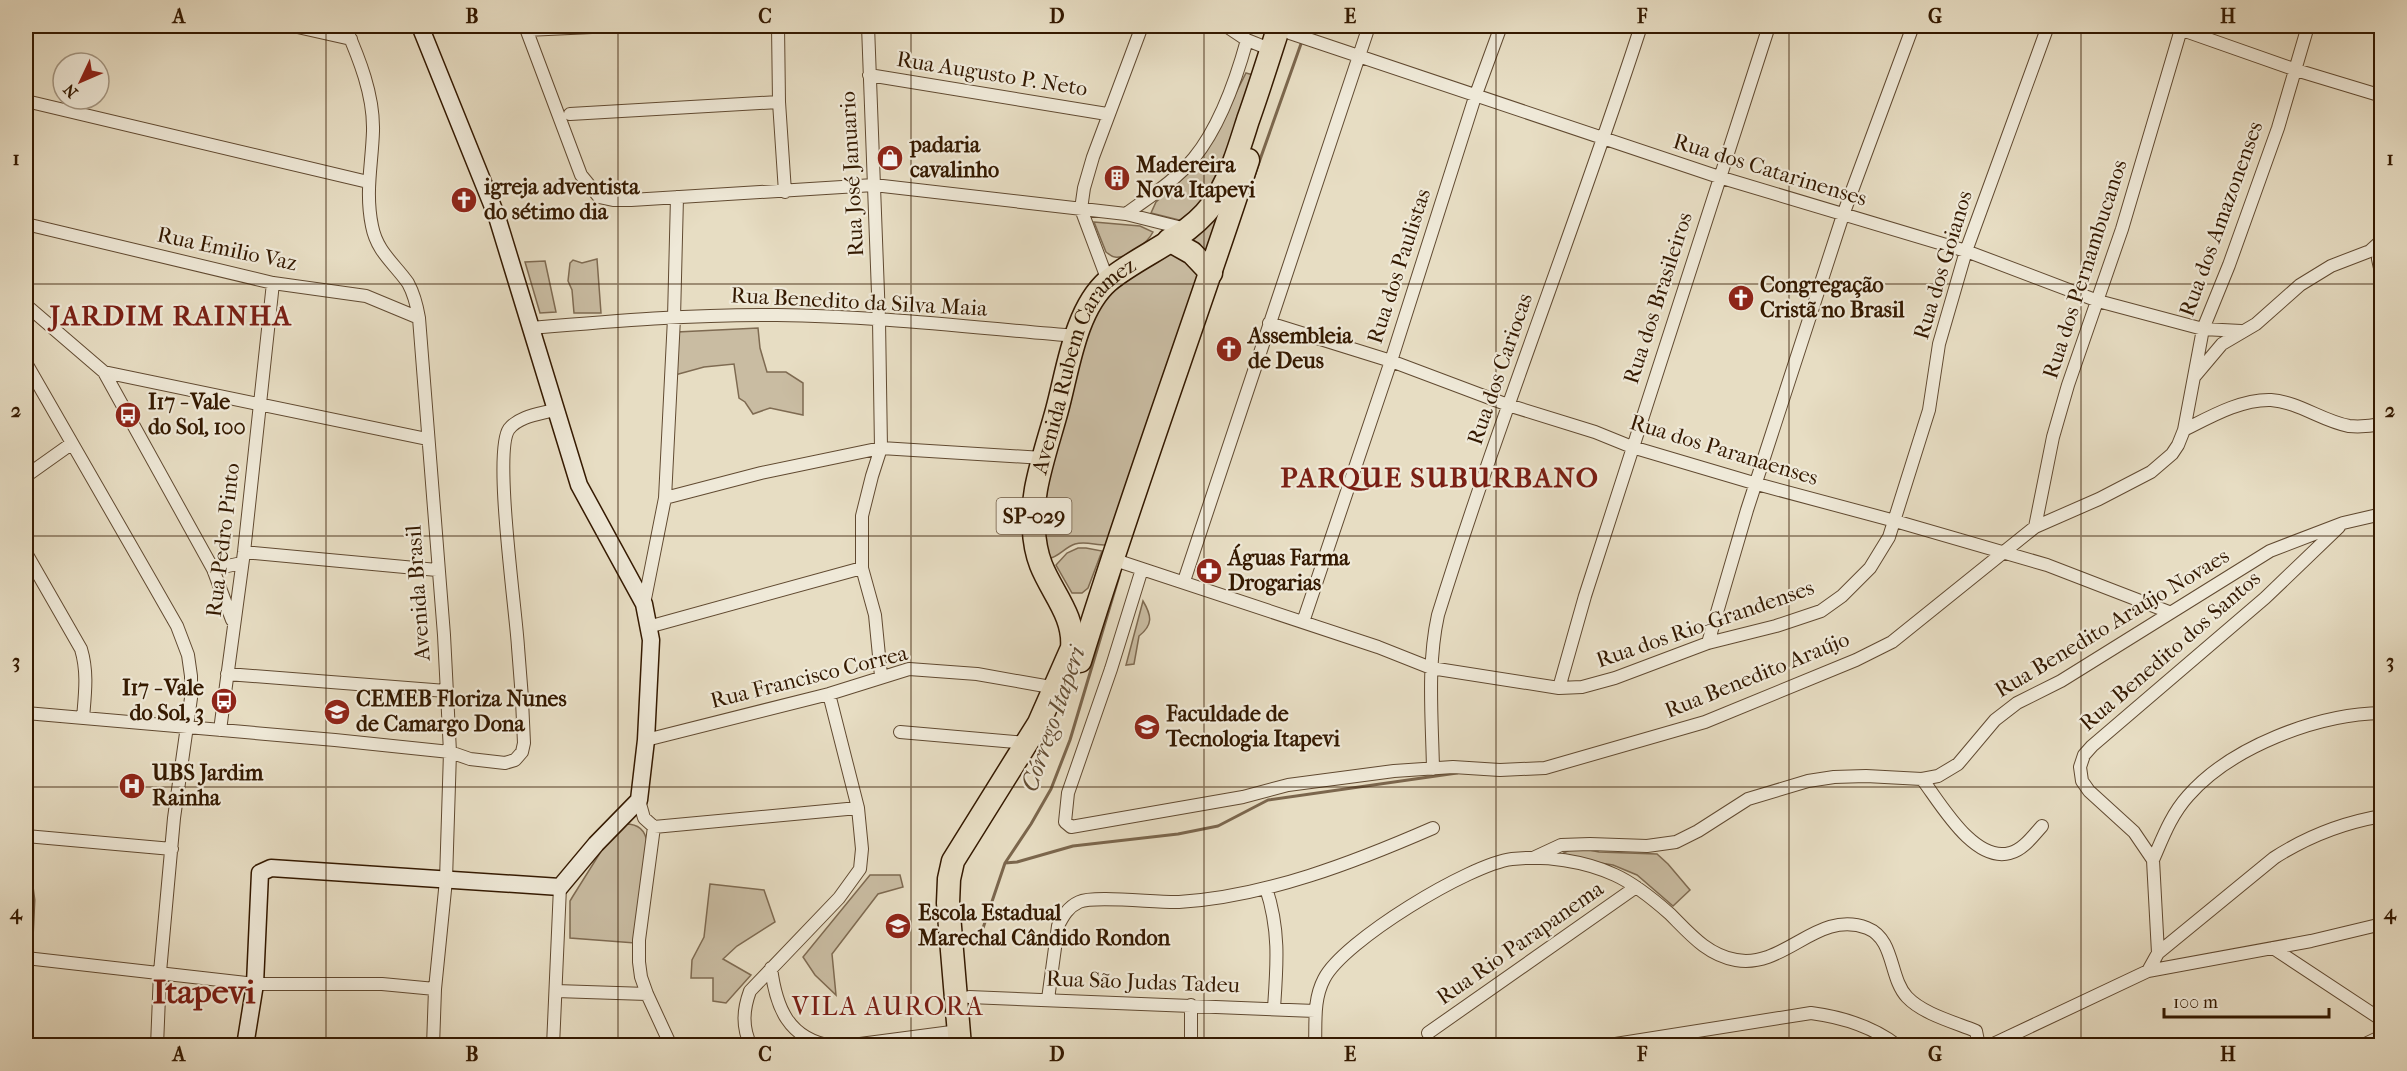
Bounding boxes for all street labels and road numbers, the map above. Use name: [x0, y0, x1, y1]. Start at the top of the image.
street label: Rua Augusto P. Neto: [895, 46, 1089, 102]
street label: Rua José Januario: [835, 91, 869, 257]
street label: Rua dos Amazonenses: [2174, 118, 2268, 320]
street label: Rua dos Catarinenses: [1670, 128, 1870, 212]
street label: Rua dos Pernambucanos: [2037, 156, 2133, 382]
street label: Rua dos Paulistas: [1362, 185, 1436, 347]
street label: Rua dos Goianos: [1908, 188, 1978, 342]
street label: Rua dos Brasileiros: [1618, 209, 1698, 387]
street label: Rua Emilio Vaz: [155, 221, 300, 277]
street label: Avenida Rubem Caramez: [1026, 252, 1141, 478]
street label: Rua Benedito da Silva Maia: [730, 282, 989, 322]
street label: Rua dos Cariocas: [1462, 290, 1538, 448]
street label: Rua dos Paranaenses: [1627, 409, 1821, 491]
street label: Rua Pedro Pinto: [201, 461, 245, 619]
road number: SP-029: [996, 498, 1072, 534]
street label: Avenida Brasil: [400, 524, 436, 663]
street label: Rua Benedito Araújo Novaes: [1990, 543, 2234, 703]
street label: Rua Benedito dos Santos: [2074, 565, 2266, 737]
street label: Rua dos Rio-Grandenses: [1593, 574, 1817, 674]
street label: Rua Benedito Araújo: [1661, 626, 1853, 724]
street label: Rua Francisco Correa: [708, 640, 911, 714]
street label: Rua Rio Parapanema: [1431, 875, 1609, 1010]
street label: Rua São Judas Tadeu: [1046, 966, 1241, 998]

